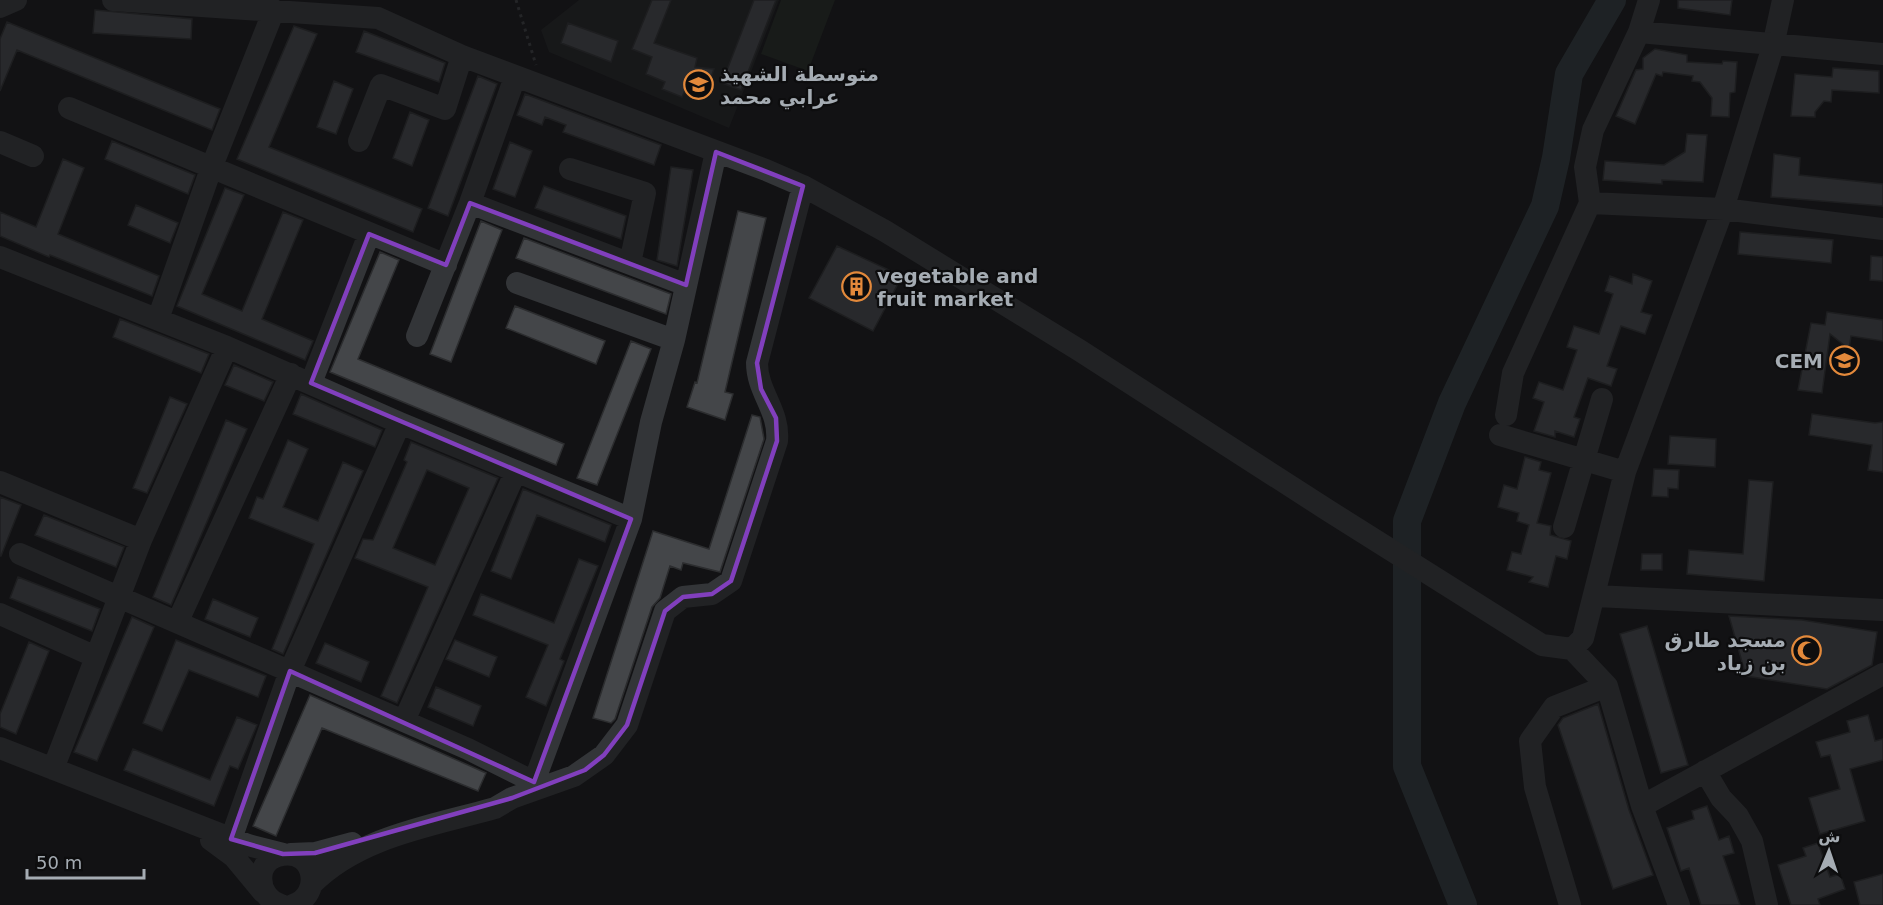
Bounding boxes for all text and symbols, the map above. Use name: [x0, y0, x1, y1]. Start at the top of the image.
place label: متوسطة الشهيذ عرابي محمد: [720, 62, 879, 110]
school or university icon: متوسطة الشهيذ عرابي محمد: [683, 69, 715, 101]
place label: vegetable and fruit market: [877, 264, 1038, 311]
building icon: vegetable and fruit market: [840, 271, 872, 303]
school or university icon: CEM: [1828, 345, 1860, 377]
place label: CEM: [1775, 349, 1823, 373]
place label: مسجد طارق بن زياد: [1665, 628, 1786, 675]
mosque icon: مسجد طارق بن زياد: [1791, 635, 1823, 667]
north arrow: [1799, 821, 1859, 881]
text: ش: [1818, 827, 1841, 846]
scale bar: [27, 842, 144, 880]
text: 50 m: [36, 852, 82, 873]

